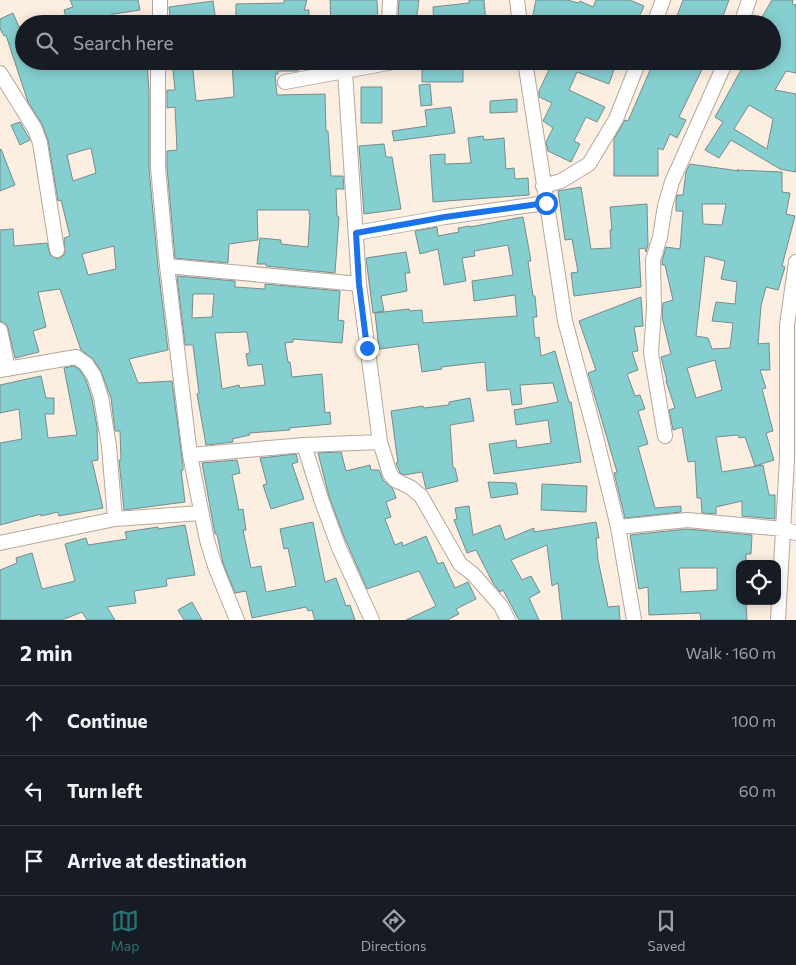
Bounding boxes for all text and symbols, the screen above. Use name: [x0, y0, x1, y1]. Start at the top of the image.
search box: [15, 15, 781, 70]
icon: search: [33, 29, 61, 57]
text: Search here: [73, 31, 173, 54]
route start: [535, 192, 558, 215]
route end: [356, 337, 379, 360]
map controls: [736, 560, 781, 605]
button: locate: [736, 560, 781, 605]
text: 2 min: [20, 640, 72, 665]
text: Walk · 160 m: [686, 643, 776, 662]
icon: ahead: [20, 707, 48, 735]
text: Continue: [67, 709, 147, 732]
text: 100 m: [731, 711, 776, 730]
icon: left: [20, 777, 48, 805]
text: Turn left: [67, 779, 142, 802]
text: 60 m: [739, 781, 776, 800]
icon: arrive: [20, 847, 48, 875]
text: Arrive at destination: [67, 849, 247, 872]
tab: Map: [111, 907, 139, 954]
tab: Directions: [361, 907, 426, 954]
tab: Saved: [648, 907, 685, 954]

